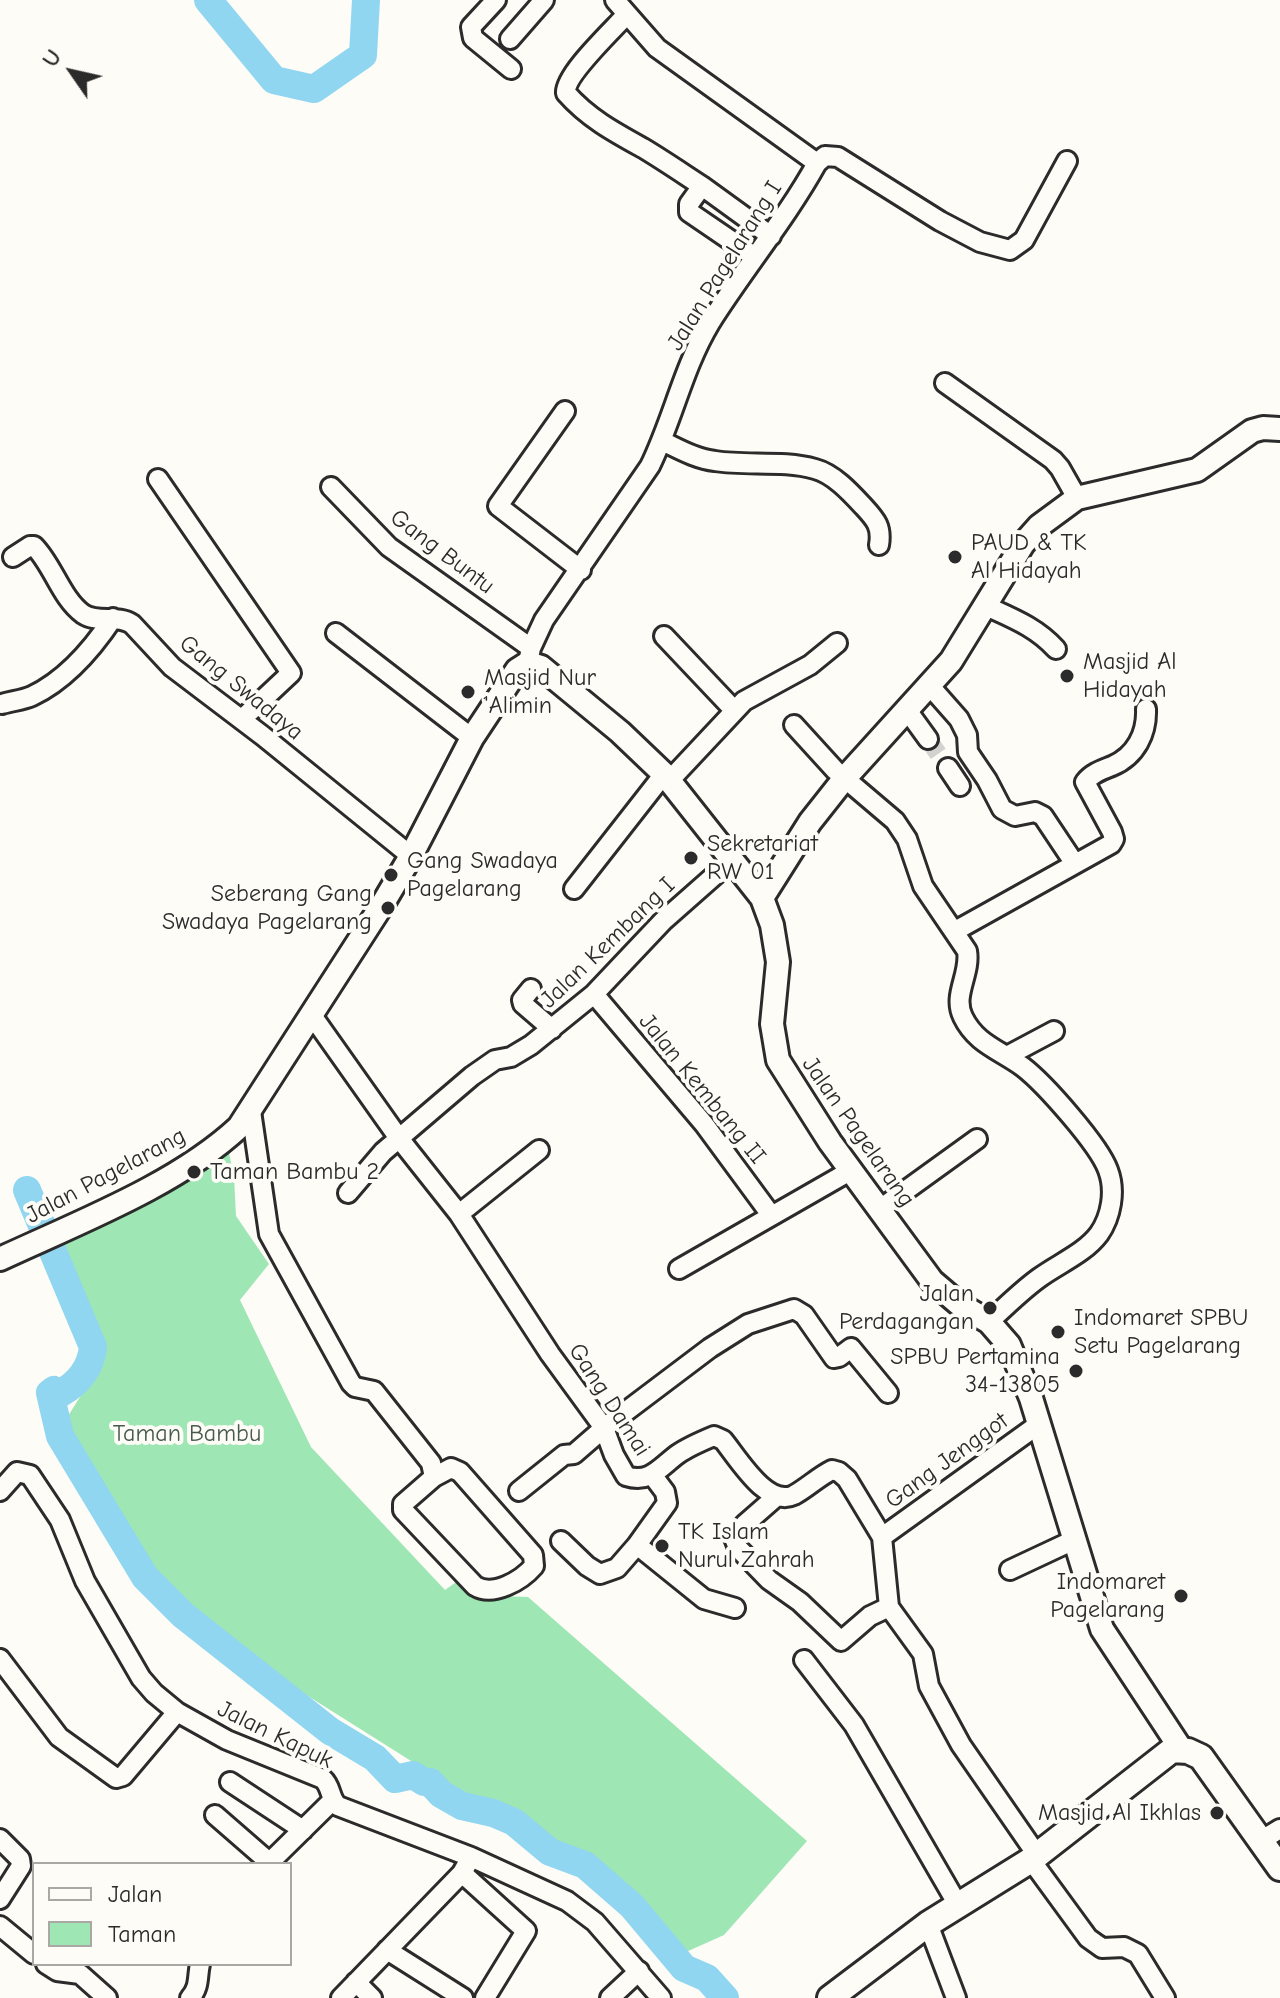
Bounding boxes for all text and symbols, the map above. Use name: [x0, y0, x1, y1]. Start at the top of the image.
north arrow: [32, 32, 112, 112]
text: U: [37, 45, 67, 72]
street label: Jalan Pagelarang I: [661, 176, 789, 356]
street label: Gang Buntu: [384, 503, 500, 601]
place label: PAUD & TK Al Hidayah: [971, 529, 1087, 585]
marker: PAUD & TK Al Hidayah: [946, 548, 964, 566]
street label: Gang Swadaya: [173, 629, 309, 747]
place label: Masjid Al Hidayah: [1083, 648, 1177, 704]
place label: Masjid Nur 'Alimin: [484, 664, 596, 720]
marker: Masjid Al Hidayah: [1058, 667, 1076, 685]
marker: Masjid Nur 'Alimin: [459, 683, 477, 701]
place label: Sekretariat RW 01: [707, 830, 818, 886]
place label: Gang Swadaya Pagelarang: [407, 847, 558, 903]
marker: Sekretariat RW 01: [682, 849, 700, 867]
marker: Gang Swadaya Pagelarang: [382, 866, 400, 884]
street label: Jalan Kembang I: [535, 871, 681, 1015]
place label: Seberang Gang Swadaya Pagelarang: [162, 880, 372, 936]
marker: Seberang Gang Swadaya Pagelarang: [379, 899, 397, 917]
street label: Jalan Kembang II: [632, 1008, 772, 1170]
street label: Jalan Pagelarang: [795, 1051, 921, 1213]
street label: Jalan Pagelarang: [21, 1122, 191, 1230]
place label: Taman Bambu 2: [210, 1158, 379, 1186]
marker: Taman Bambu 2: [185, 1163, 203, 1181]
place label: Jalan Perdagangan: [839, 1280, 974, 1336]
marker: Jalan Perdagangan: [981, 1299, 999, 1317]
place label: Indomaret SPBU Setu Pagelarang: [1074, 1304, 1248, 1360]
marker: Indomaret SPBU Setu Pagelarang: [1049, 1323, 1067, 1341]
street label: Gang Damai: [562, 1338, 656, 1462]
place label: SPBU Pertamina 34-13805: [890, 1343, 1060, 1399]
marker: SPBU Pertamina 34-13805: [1067, 1362, 1085, 1380]
street label: Gang Jenggot: [880, 1407, 1014, 1515]
park label: Taman Bambu: [113, 1420, 261, 1448]
place label: TK Islam Nurul Zahrah: [678, 1518, 815, 1574]
marker: TK Islam Nurul Zahrah: [653, 1537, 671, 1555]
place label: Indomaret Pagelarang: [1050, 1568, 1165, 1624]
marker: Indomaret Pagelarang: [1172, 1587, 1190, 1605]
street label: Jalan Kapuk: [213, 1695, 337, 1775]
place label: Masjid Al Ikhlas: [1038, 1799, 1201, 1827]
marker: Masjid Al Ikhlas: [1208, 1804, 1226, 1822]
legend: [32, 1862, 292, 1966]
text: Jalan: [108, 1880, 162, 1908]
text: Taman: [108, 1920, 176, 1948]

